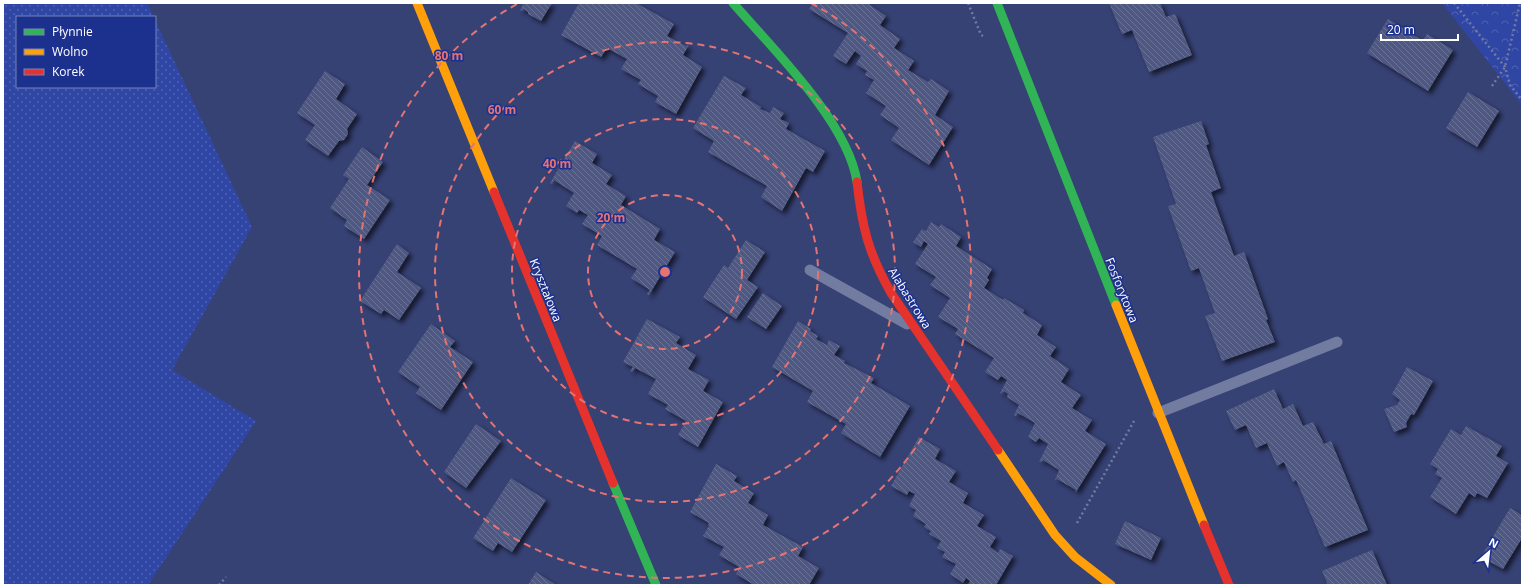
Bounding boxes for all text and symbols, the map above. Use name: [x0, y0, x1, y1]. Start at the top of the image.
legend: [16, 16, 156, 88]
scale bar: [1381, 16, 1458, 42]
text: 20 m: [1387, 21, 1415, 38]
text: Płynnie: [52, 23, 93, 40]
text: Wolno: [52, 43, 88, 60]
text: 80 m: [435, 47, 463, 64]
text: Korek: [52, 63, 85, 80]
text: 60 m: [488, 101, 516, 118]
text: 40 m: [543, 155, 571, 172]
text: 20 m: [597, 209, 625, 226]
street label: Fosforytowa: [1101, 255, 1143, 325]
street label: Kryształowa: [526, 256, 566, 324]
street label: Alabastrowa: [884, 264, 936, 332]
centre of rings: [658, 265, 672, 279]
north arrow: [1469, 532, 1509, 572]
text: N: [1486, 534, 1501, 551]

